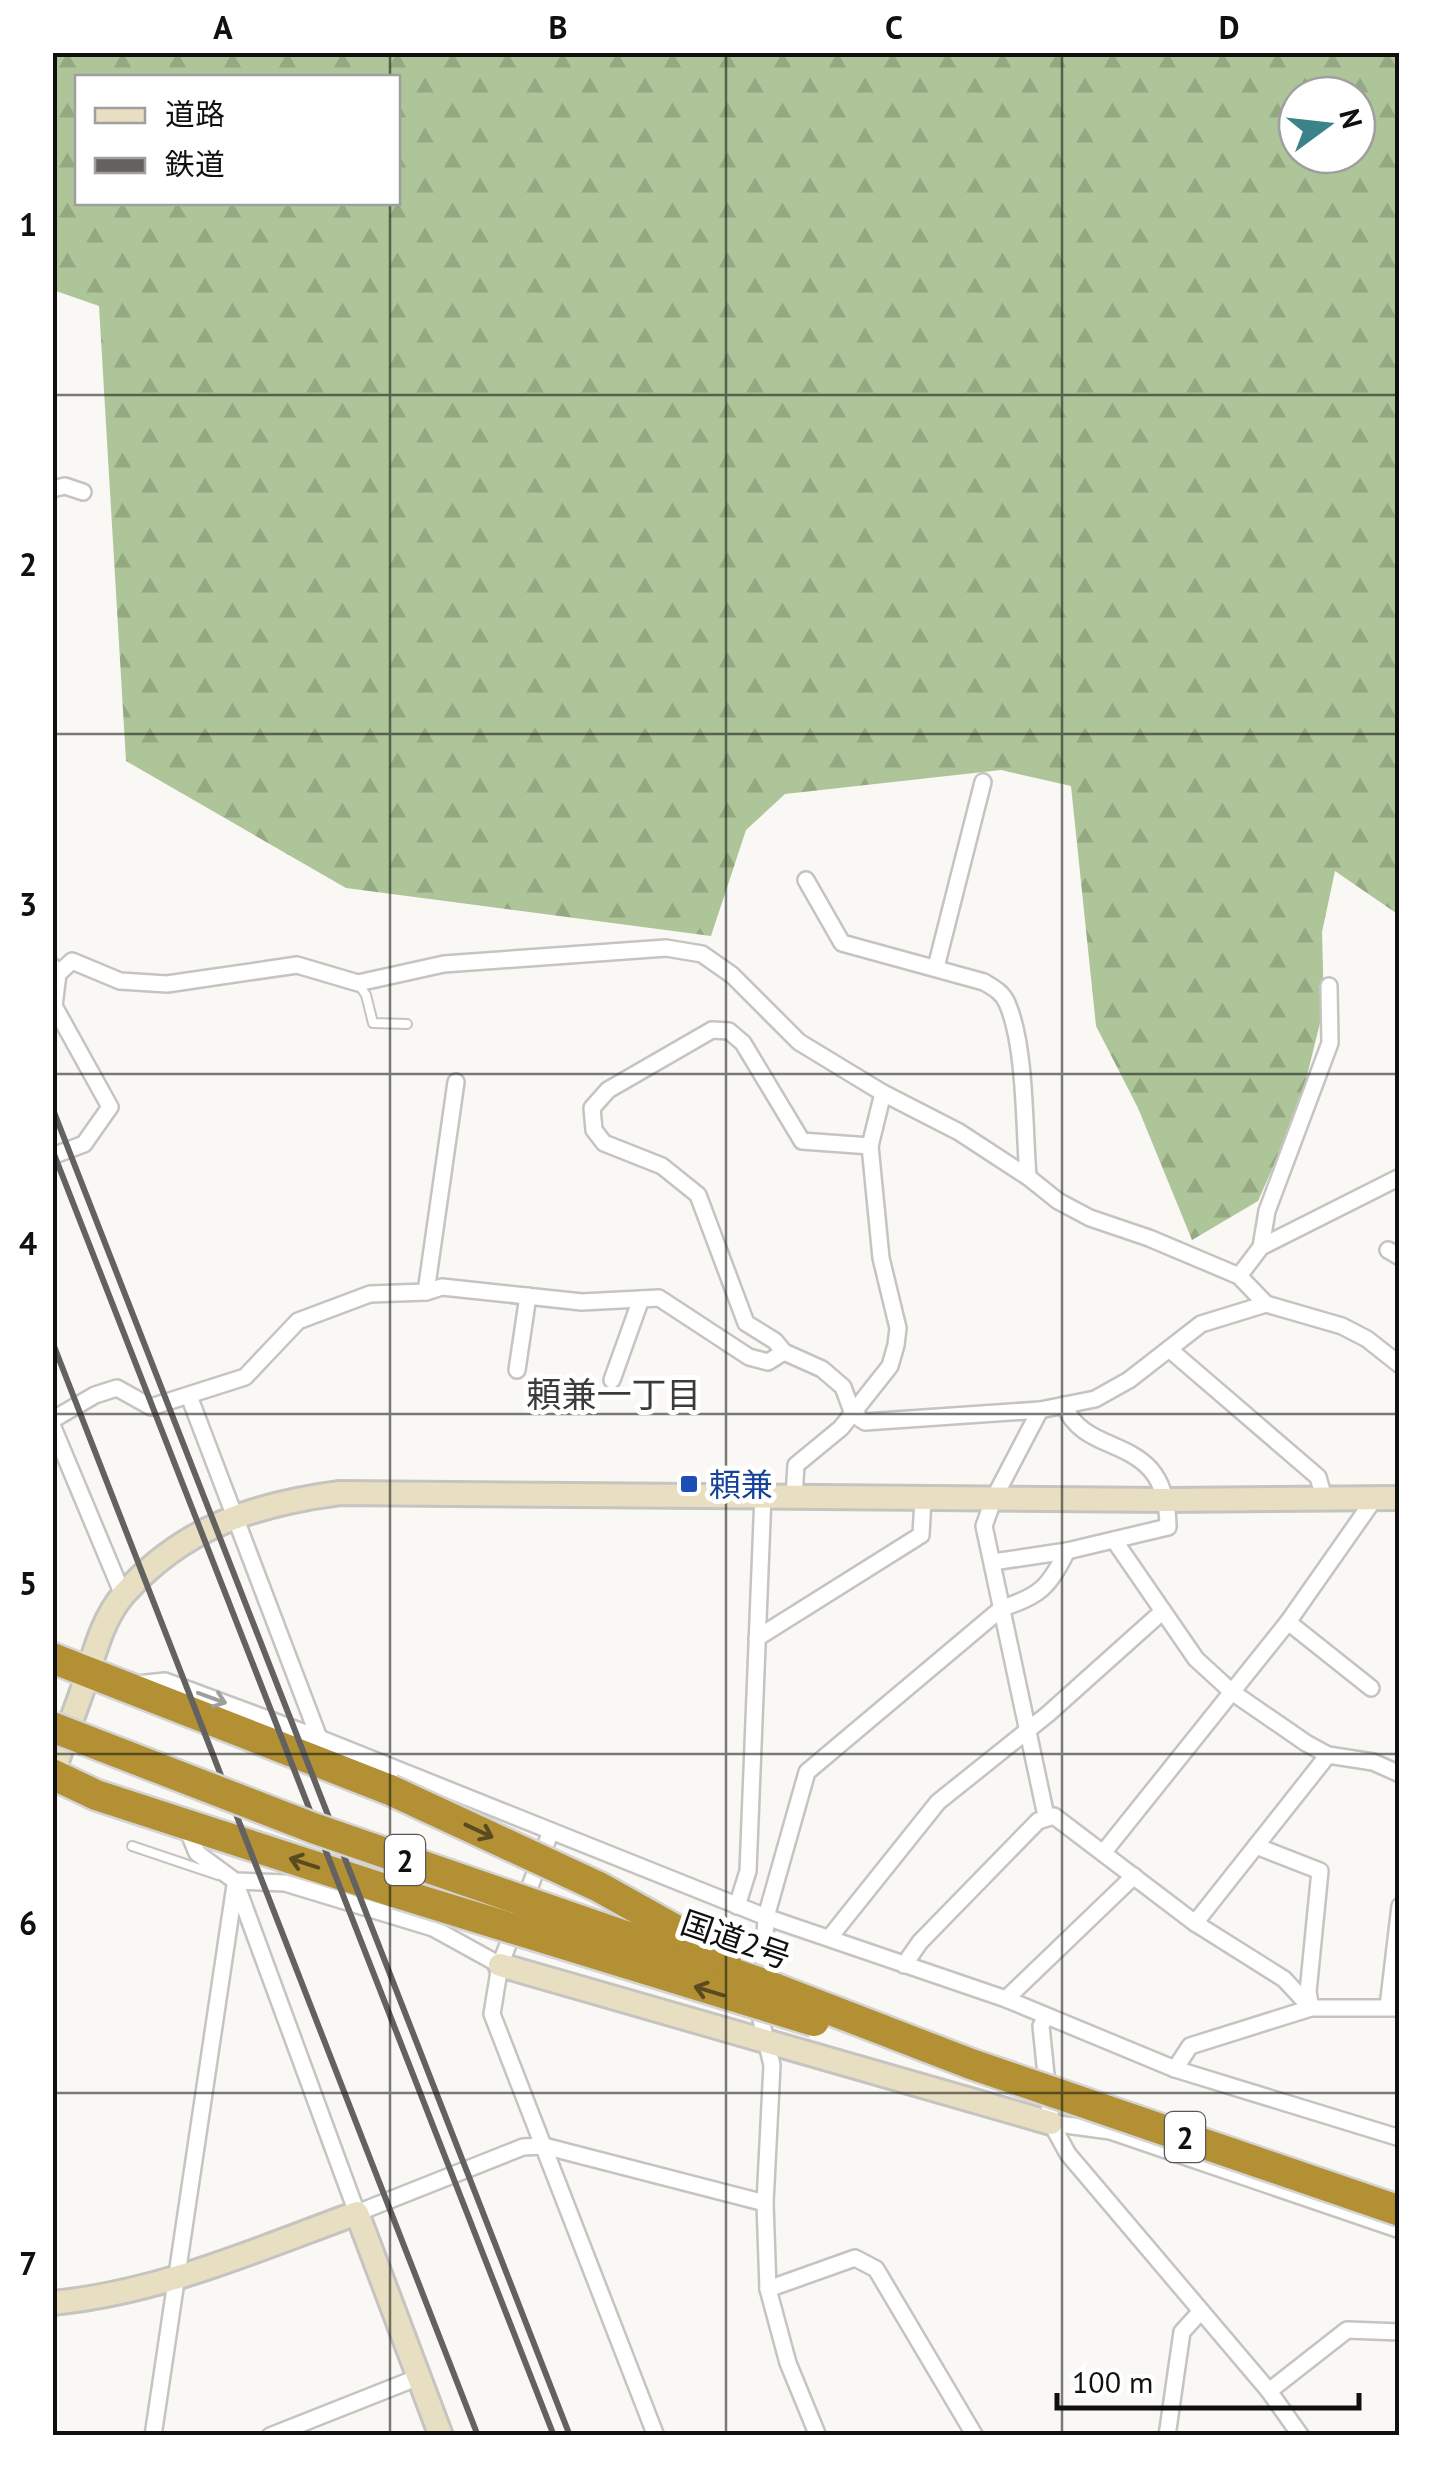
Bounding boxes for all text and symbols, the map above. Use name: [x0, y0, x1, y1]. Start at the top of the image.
text: A: [213, 6, 233, 48]
text: B: [549, 6, 567, 48]
text: C: [885, 6, 903, 48]
text: D: [1219, 6, 1239, 48]
legend: [75, 75, 400, 205]
north arrow: [1277, 75, 1377, 175]
text: 道路: [165, 94, 225, 133]
text: N: [1331, 105, 1372, 132]
text: 鉄道: [165, 144, 225, 183]
text: 1: [19, 203, 37, 245]
text: 2: [19, 543, 37, 585]
text: 3: [19, 883, 37, 925]
text: 4: [19, 1222, 37, 1264]
district label: 頼兼一丁目: [526, 1371, 702, 1417]
place label: 頼兼: [709, 1463, 773, 1505]
marker: 頼兼: [678, 1473, 700, 1495]
text: 5: [19, 1562, 37, 1604]
one-way arrow: [196, 1690, 227, 1708]
one-way arrow: [463, 1823, 493, 1842]
road number: 2: [385, 1835, 425, 1885]
one-way arrow: [289, 1853, 321, 1871]
street label: 国道2号: [676, 1901, 796, 1977]
text: 6: [19, 1902, 37, 1944]
one-way arrow: [693, 1981, 725, 1999]
road number: 2: [1165, 2112, 1205, 2162]
text: 7: [19, 2242, 37, 2284]
scale bar: [1057, 2348, 1360, 2410]
text: 100 m: [1072, 2362, 1153, 2401]

